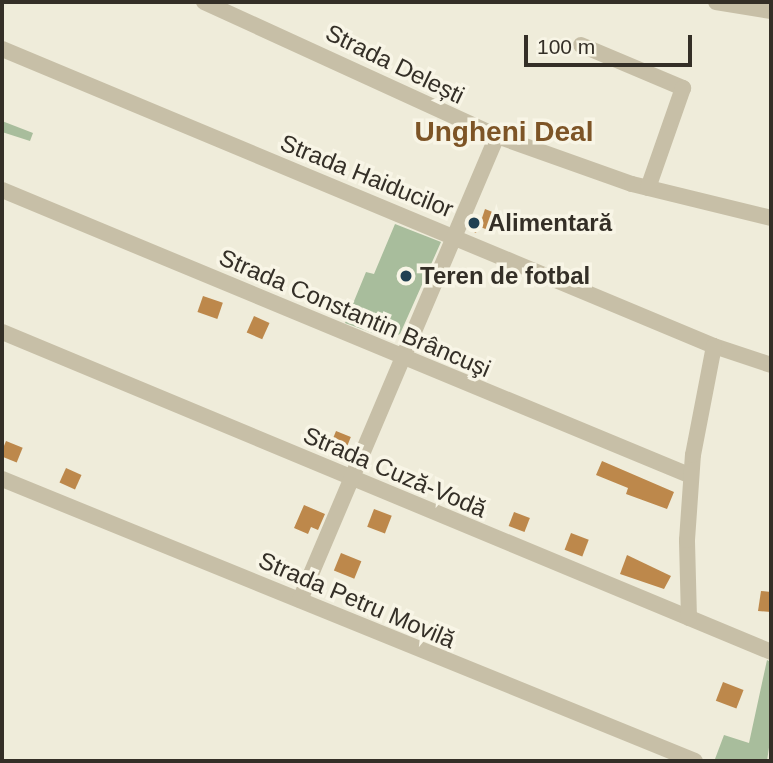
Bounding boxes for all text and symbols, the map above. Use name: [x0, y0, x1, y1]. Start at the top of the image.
street label: Strada Delești: [321, 18, 469, 110]
scale bar: [528, 21, 696, 65]
text: 100 m: [537, 35, 595, 58]
district label: Ungheni Deal: [415, 115, 593, 149]
street label: Strada Haiducilor: [276, 128, 458, 224]
place label: Alimentară: [488, 209, 612, 237]
marker: Alimentară: [466, 215, 482, 231]
street label: Strada Constantin Brâncuşi: [215, 243, 495, 383]
place label: Teren de fotbal: [420, 262, 590, 290]
marker: Teren de fotbal: [398, 268, 414, 284]
street label: Strada Cuză-Vodă: [299, 420, 491, 524]
street label: Strada Petru Movilă: [254, 546, 460, 654]

